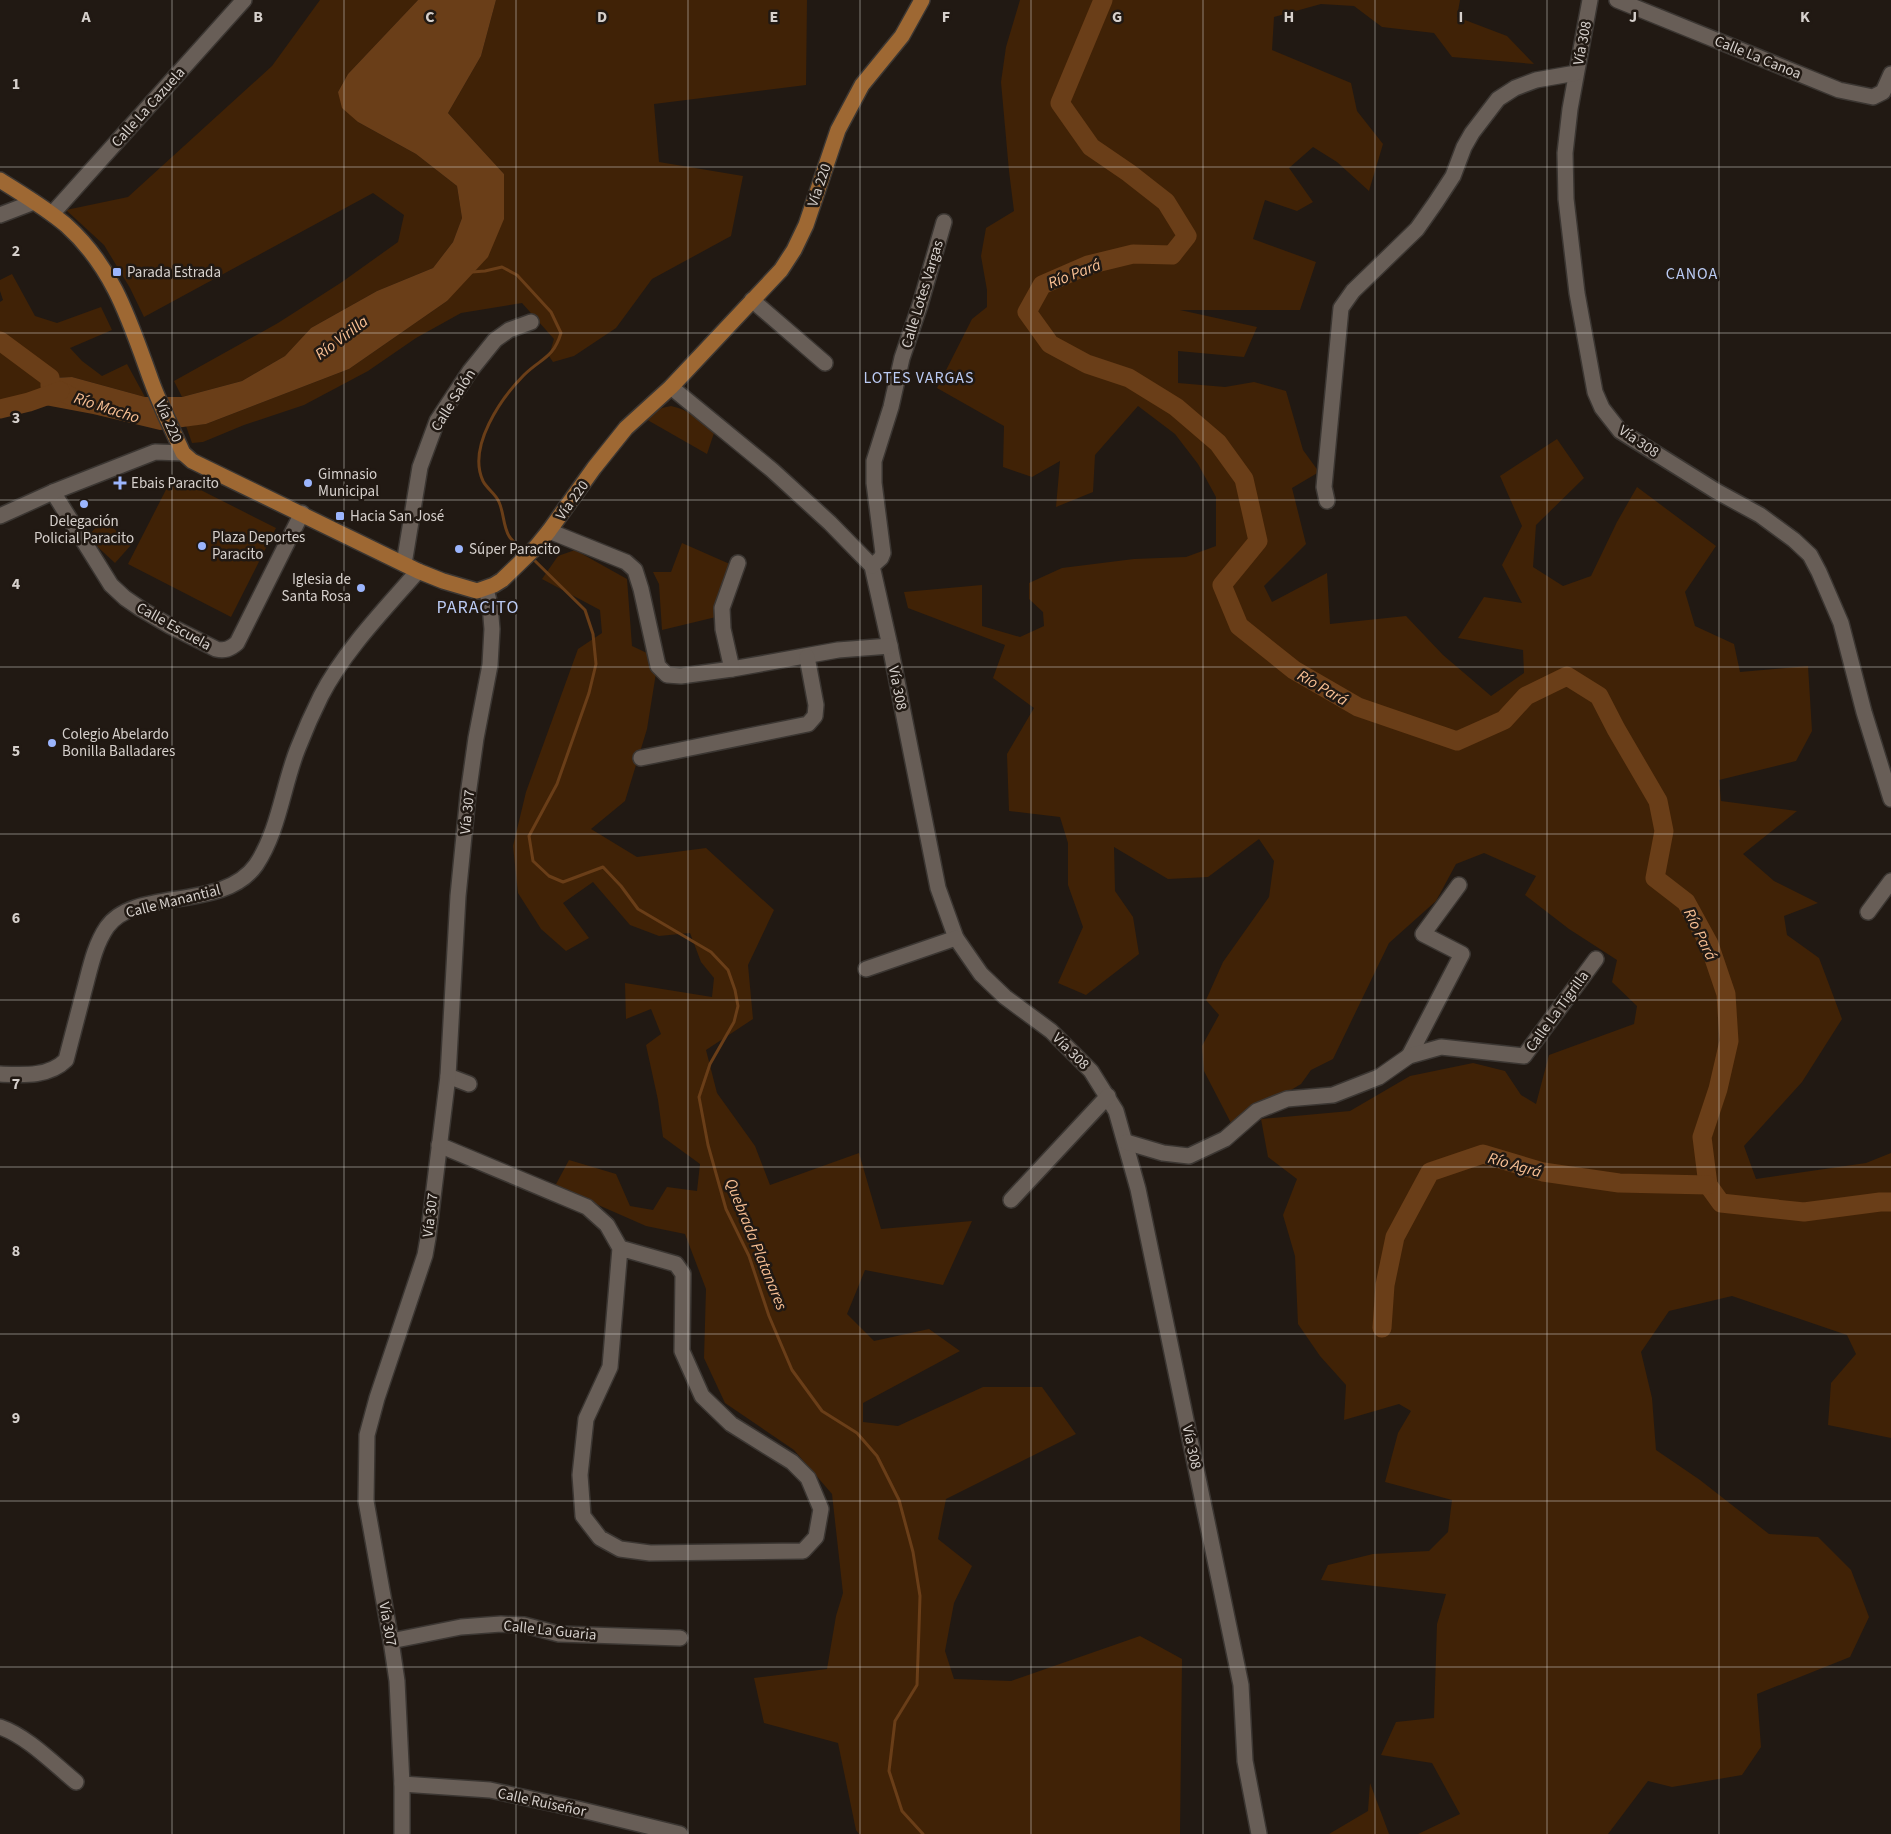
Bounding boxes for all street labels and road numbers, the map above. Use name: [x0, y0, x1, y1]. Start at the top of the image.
street label: Vía 308: [1568, 19, 1597, 67]
street label: Calle La Canoa: [1711, 31, 1804, 84]
street label: Calle La Cazuela: [107, 63, 190, 152]
street label: Vía 220: [802, 161, 837, 210]
street label: Calle Lotes Vargas: [896, 238, 949, 351]
street label: Calle Salón: [426, 365, 481, 435]
street label: Vía 220: [150, 397, 187, 446]
street label: Vía 308: [1614, 420, 1663, 463]
street label: Vía 220: [551, 476, 594, 524]
street label: Calle Escuela: [133, 597, 215, 656]
street label: Vía 308: [883, 664, 912, 712]
street label: Vía 307: [455, 789, 480, 835]
street label: Calle Manantial: [124, 880, 223, 923]
street label: Calle La Tigrilla: [1521, 967, 1594, 1056]
street label: Vía 308: [1047, 1028, 1094, 1075]
street label: Vía 307: [417, 1192, 444, 1238]
street label: Vía 308: [1177, 1423, 1206, 1471]
street label: Vía 307: [373, 1600, 402, 1648]
street label: Calle La Guaria: [502, 1615, 598, 1646]
street label: Calle Ruiseñor: [496, 1783, 589, 1822]

